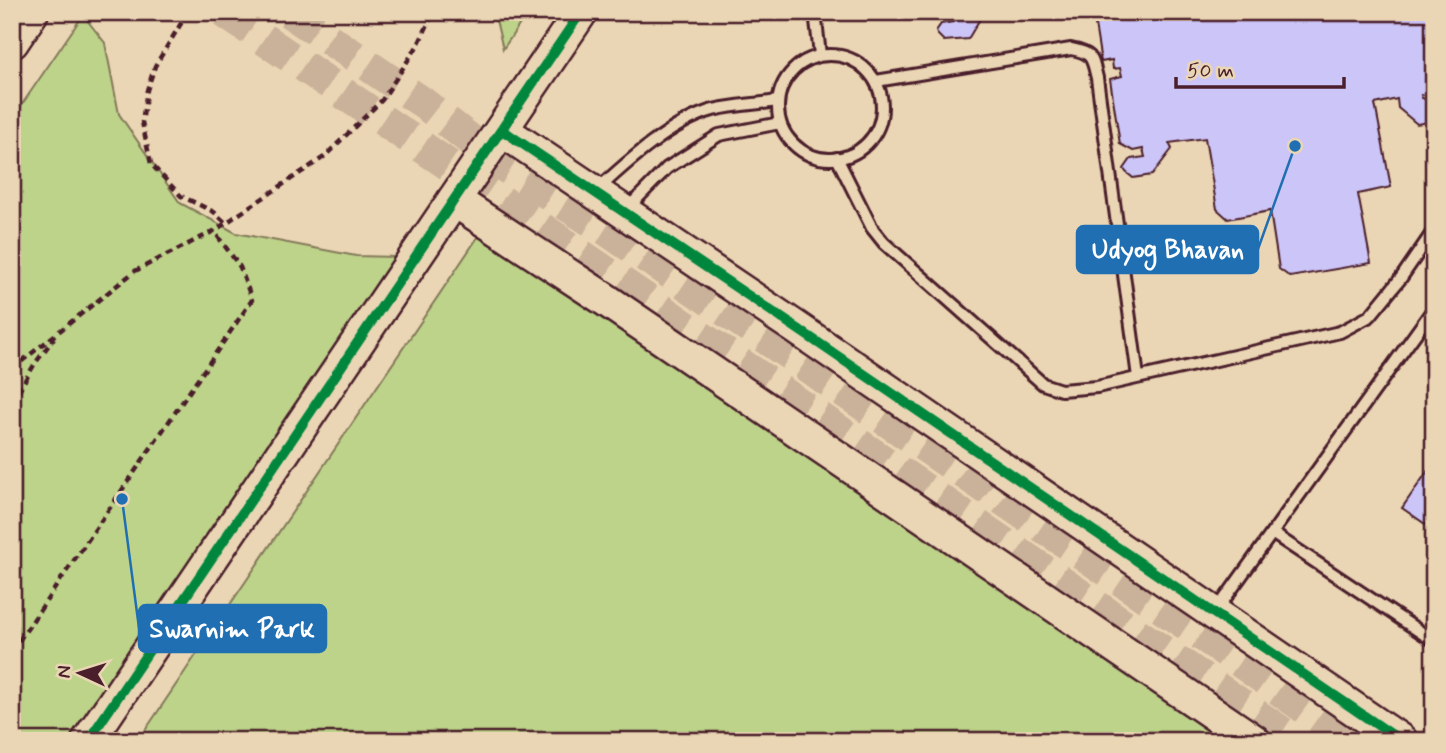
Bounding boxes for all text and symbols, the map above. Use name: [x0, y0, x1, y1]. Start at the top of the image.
scale bar: [1176, 46, 1344, 90]
text: 50 m: [1187, 57, 1234, 85]
callout: Udyog Bhavan: [1077, 226, 1258, 273]
text: Udyog Bhavan: [1092, 234, 1244, 271]
callout: Swarnim Park: [139, 605, 326, 652]
text: Swarnim Park: [149, 613, 315, 647]
north arrow: [46, 638, 116, 708]
text: N: [52, 665, 77, 679]

